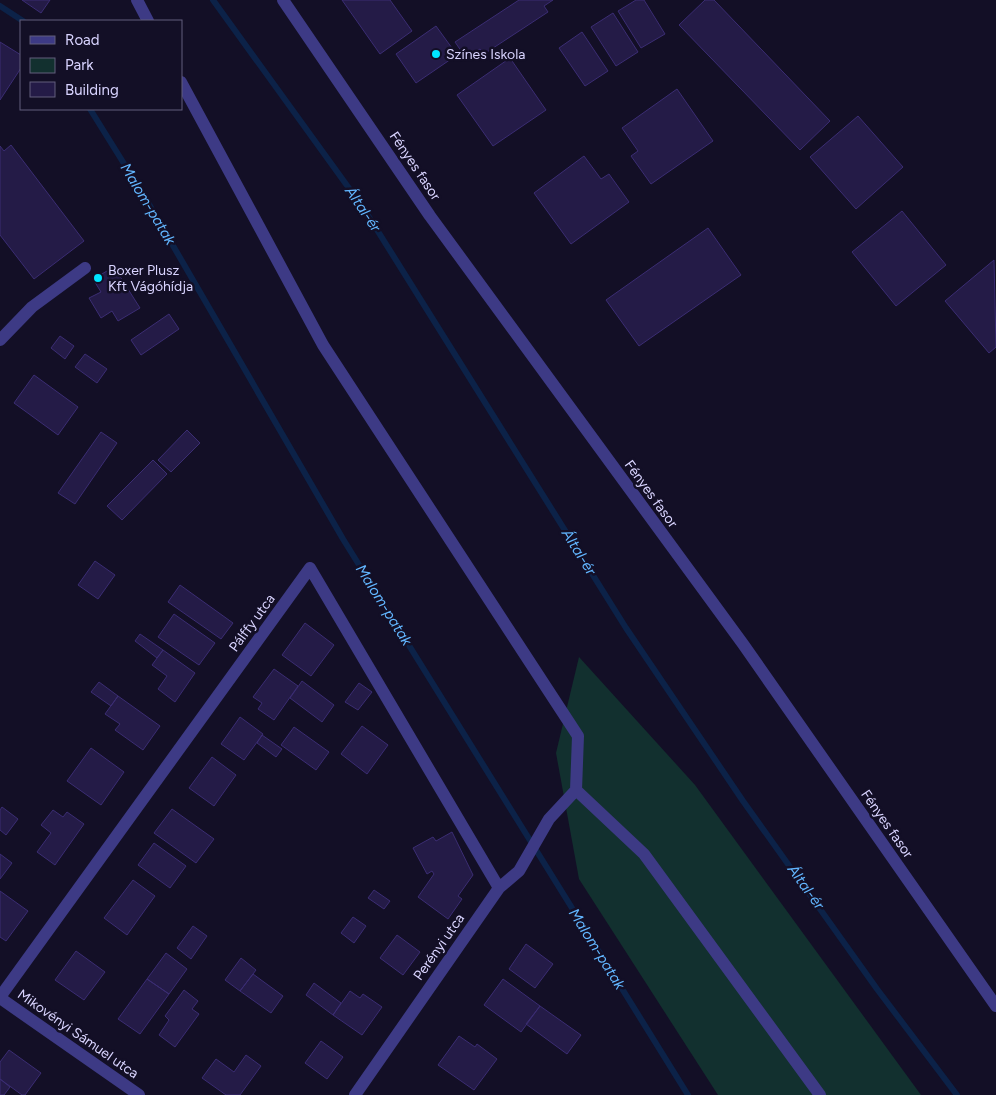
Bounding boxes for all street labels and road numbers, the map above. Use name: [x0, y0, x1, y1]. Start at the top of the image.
street label: Fényes fasor: [386, 128, 444, 204]
street label: Fényes fasor: [621, 457, 681, 531]
street label: Pálffy utca: [225, 591, 279, 655]
street label: Fényes fasor: [857, 787, 917, 862]
street label: Perényi utca: [410, 910, 468, 984]
street label: Mikovényi Sámuel utca: [14, 986, 142, 1082]

